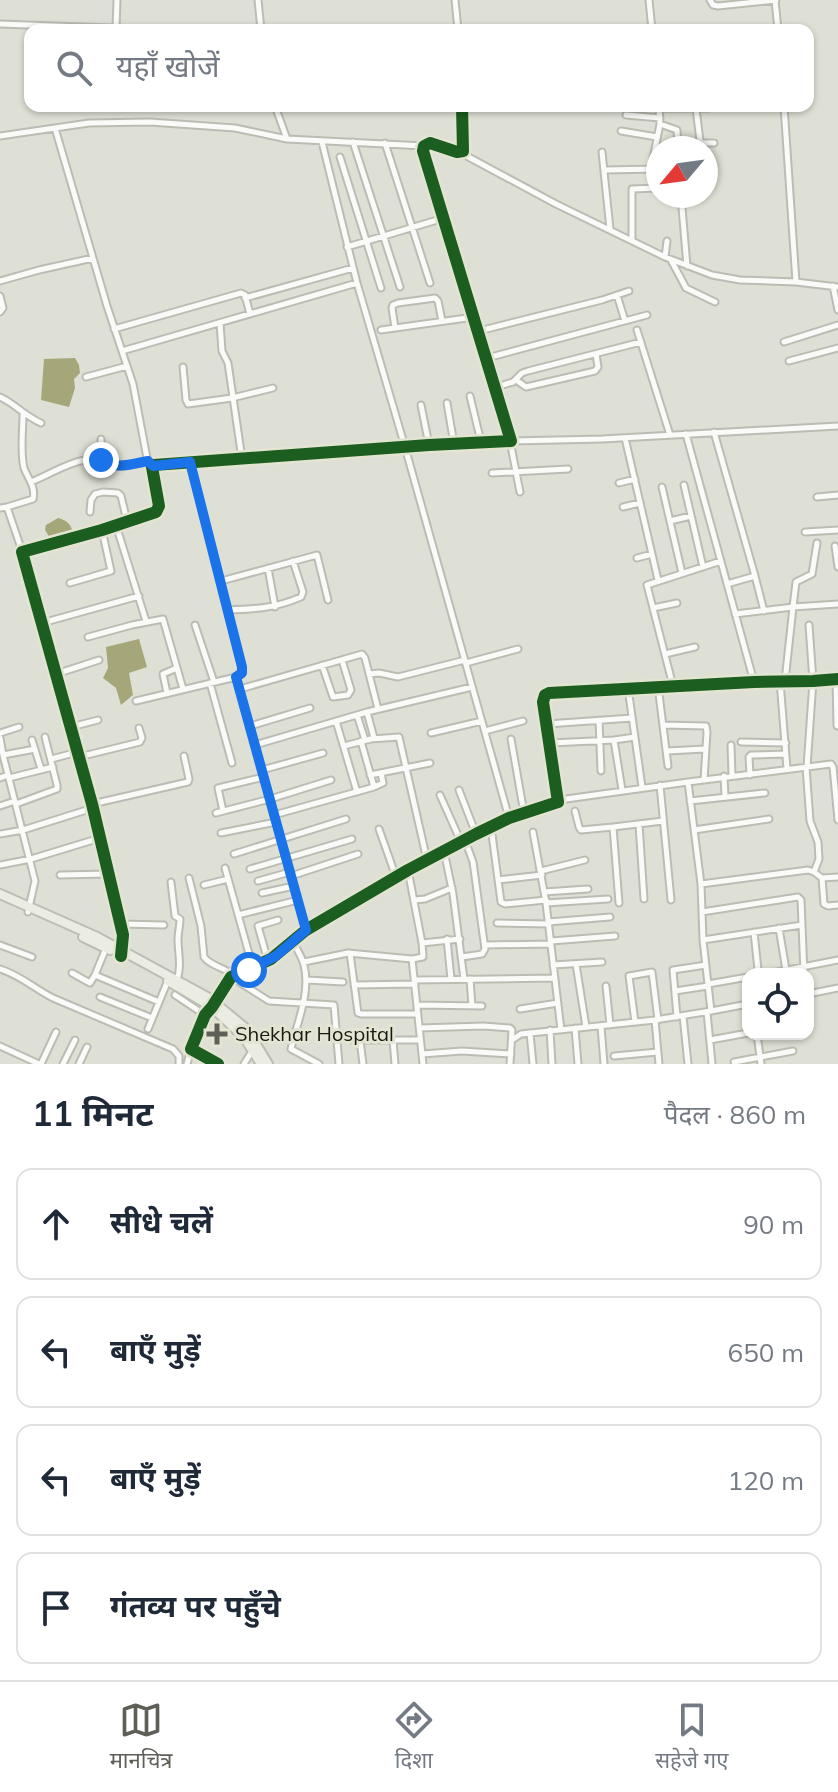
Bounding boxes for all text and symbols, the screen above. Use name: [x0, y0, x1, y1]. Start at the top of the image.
search box: [24, 24, 814, 112]
icon: search: [52, 46, 96, 90]
text: यहाँ खोजें: [116, 47, 220, 85]
north arrow: [646, 136, 718, 208]
route end: [83, 442, 119, 478]
route start: [231, 952, 267, 988]
map controls: [742, 968, 814, 1040]
button: locate: [742, 968, 814, 1040]
place label: Shekhar Hospital: [235, 1021, 394, 1046]
marker: Shekhar Hospital: [206, 1023, 228, 1045]
text: 11 मिनट: [32, 1092, 153, 1135]
text: पैदल · 860 m: [664, 1098, 806, 1131]
icon: ahead: [34, 1202, 78, 1246]
text: सीधे चलें: [110, 1203, 213, 1241]
text: 90 m: [743, 1208, 804, 1241]
icon: left: [34, 1330, 78, 1374]
text: बाएँ मुड़ें: [110, 1331, 200, 1369]
text: 650 m: [728, 1336, 804, 1369]
icon: left: [34, 1458, 78, 1502]
text: बाएँ मुड़ें: [110, 1459, 200, 1497]
text: 120 m: [728, 1464, 804, 1497]
icon: arrive: [34, 1586, 78, 1630]
text: गंतव्य पर पहुँचे: [110, 1587, 281, 1625]
tab: मानचित्र: [110, 1698, 173, 1777]
tab: दिशा: [392, 1698, 436, 1777]
tab: सहेजे गए: [655, 1698, 728, 1777]

